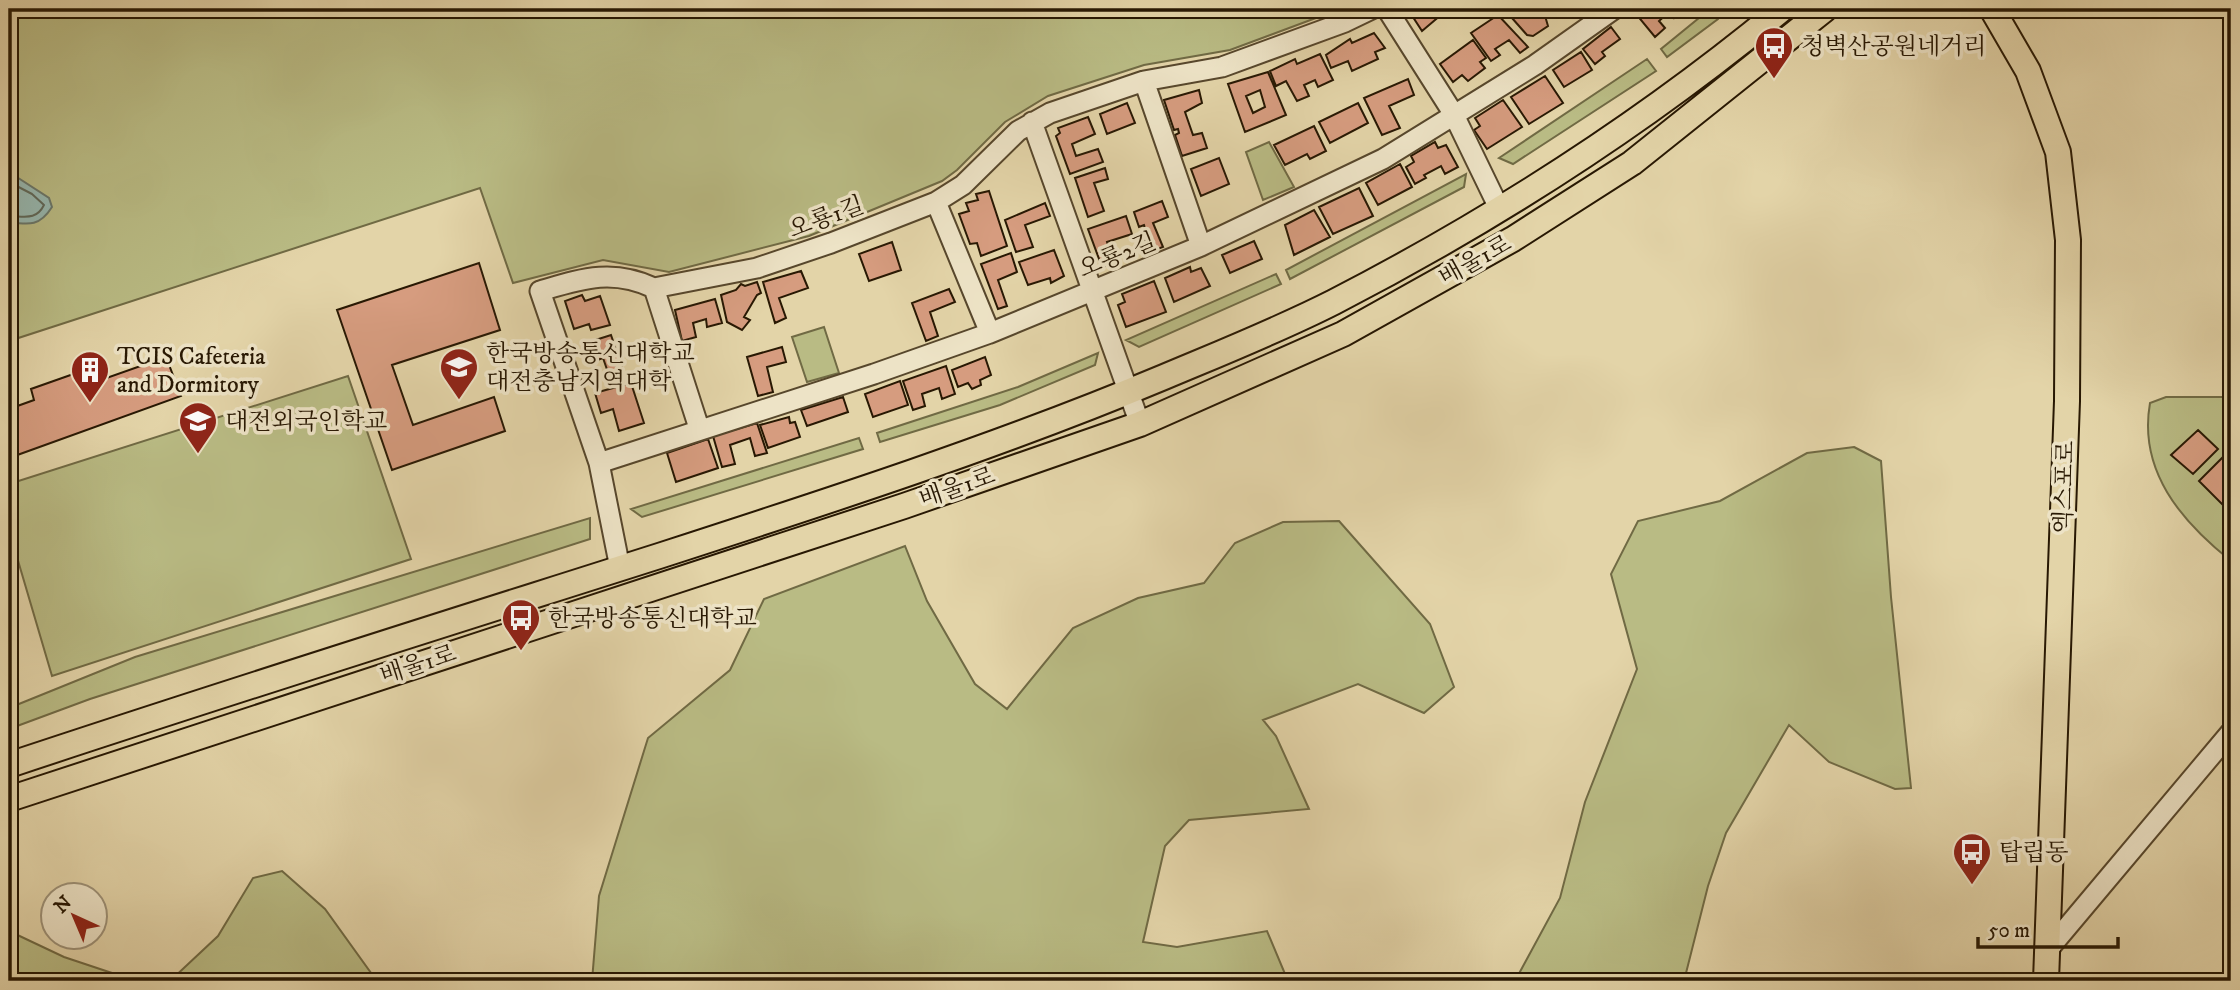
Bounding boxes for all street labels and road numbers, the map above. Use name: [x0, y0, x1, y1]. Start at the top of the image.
street label: 오룡1길: [784, 190, 868, 245]
street label: 오룡2길: [1074, 227, 1161, 285]
street label: 배울1로: [1434, 229, 1517, 293]
street label: 엑스포로: [2048, 440, 2082, 534]
street label: 배울1로: [915, 461, 999, 515]
street label: 배울1로: [376, 639, 460, 691]

